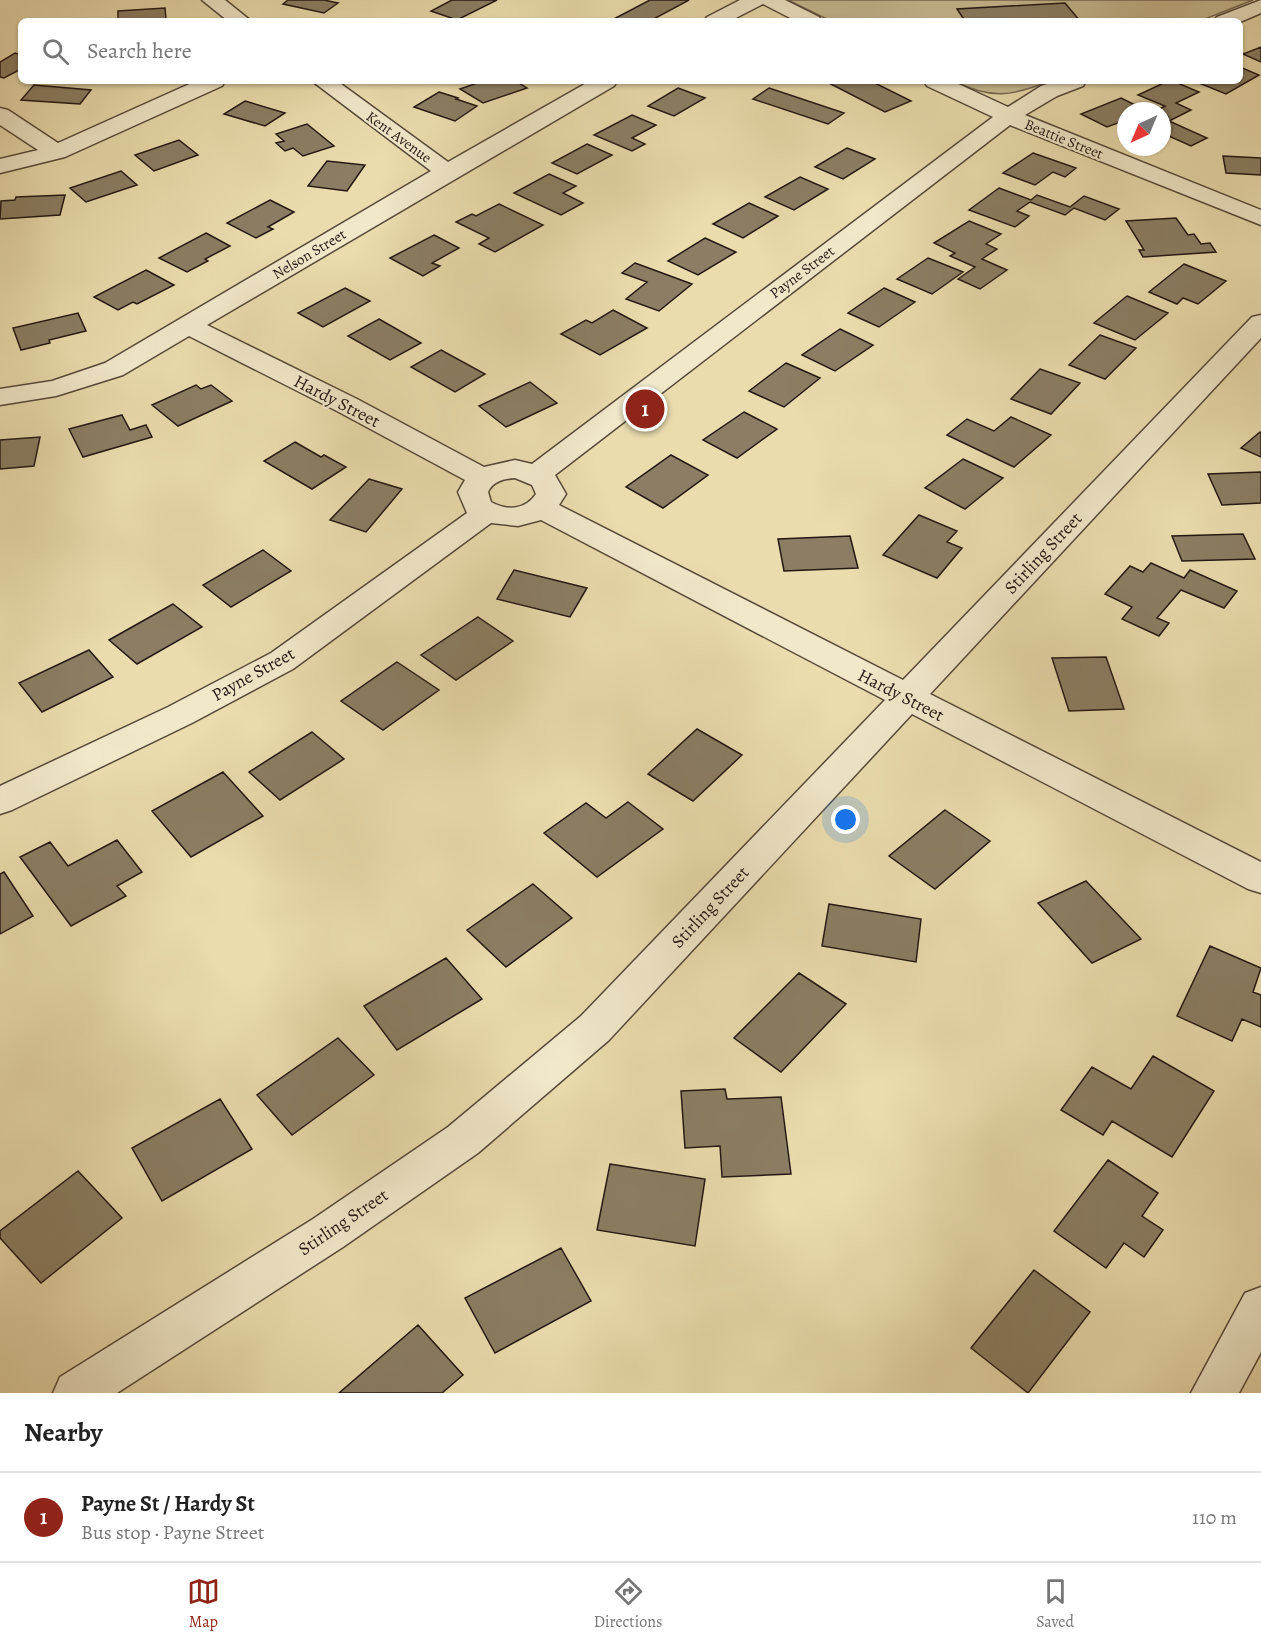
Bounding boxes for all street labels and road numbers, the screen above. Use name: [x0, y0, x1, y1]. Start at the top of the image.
street label: Kent Avenue: [362, 106, 436, 168]
street label: Beattie Street: [1022, 114, 1106, 164]
street label: Nelson Street: [269, 224, 350, 284]
street label: Payne Street: [766, 241, 838, 303]
street label: Hardy Street: [290, 369, 384, 433]
street label: Stirling Street: [999, 507, 1087, 599]
street label: Payne Street: [207, 641, 299, 707]
street label: Hardy Street: [854, 663, 948, 727]
street label: Stirling Street: [666, 861, 754, 953]
street label: Stirling Street: [293, 1183, 393, 1261]

